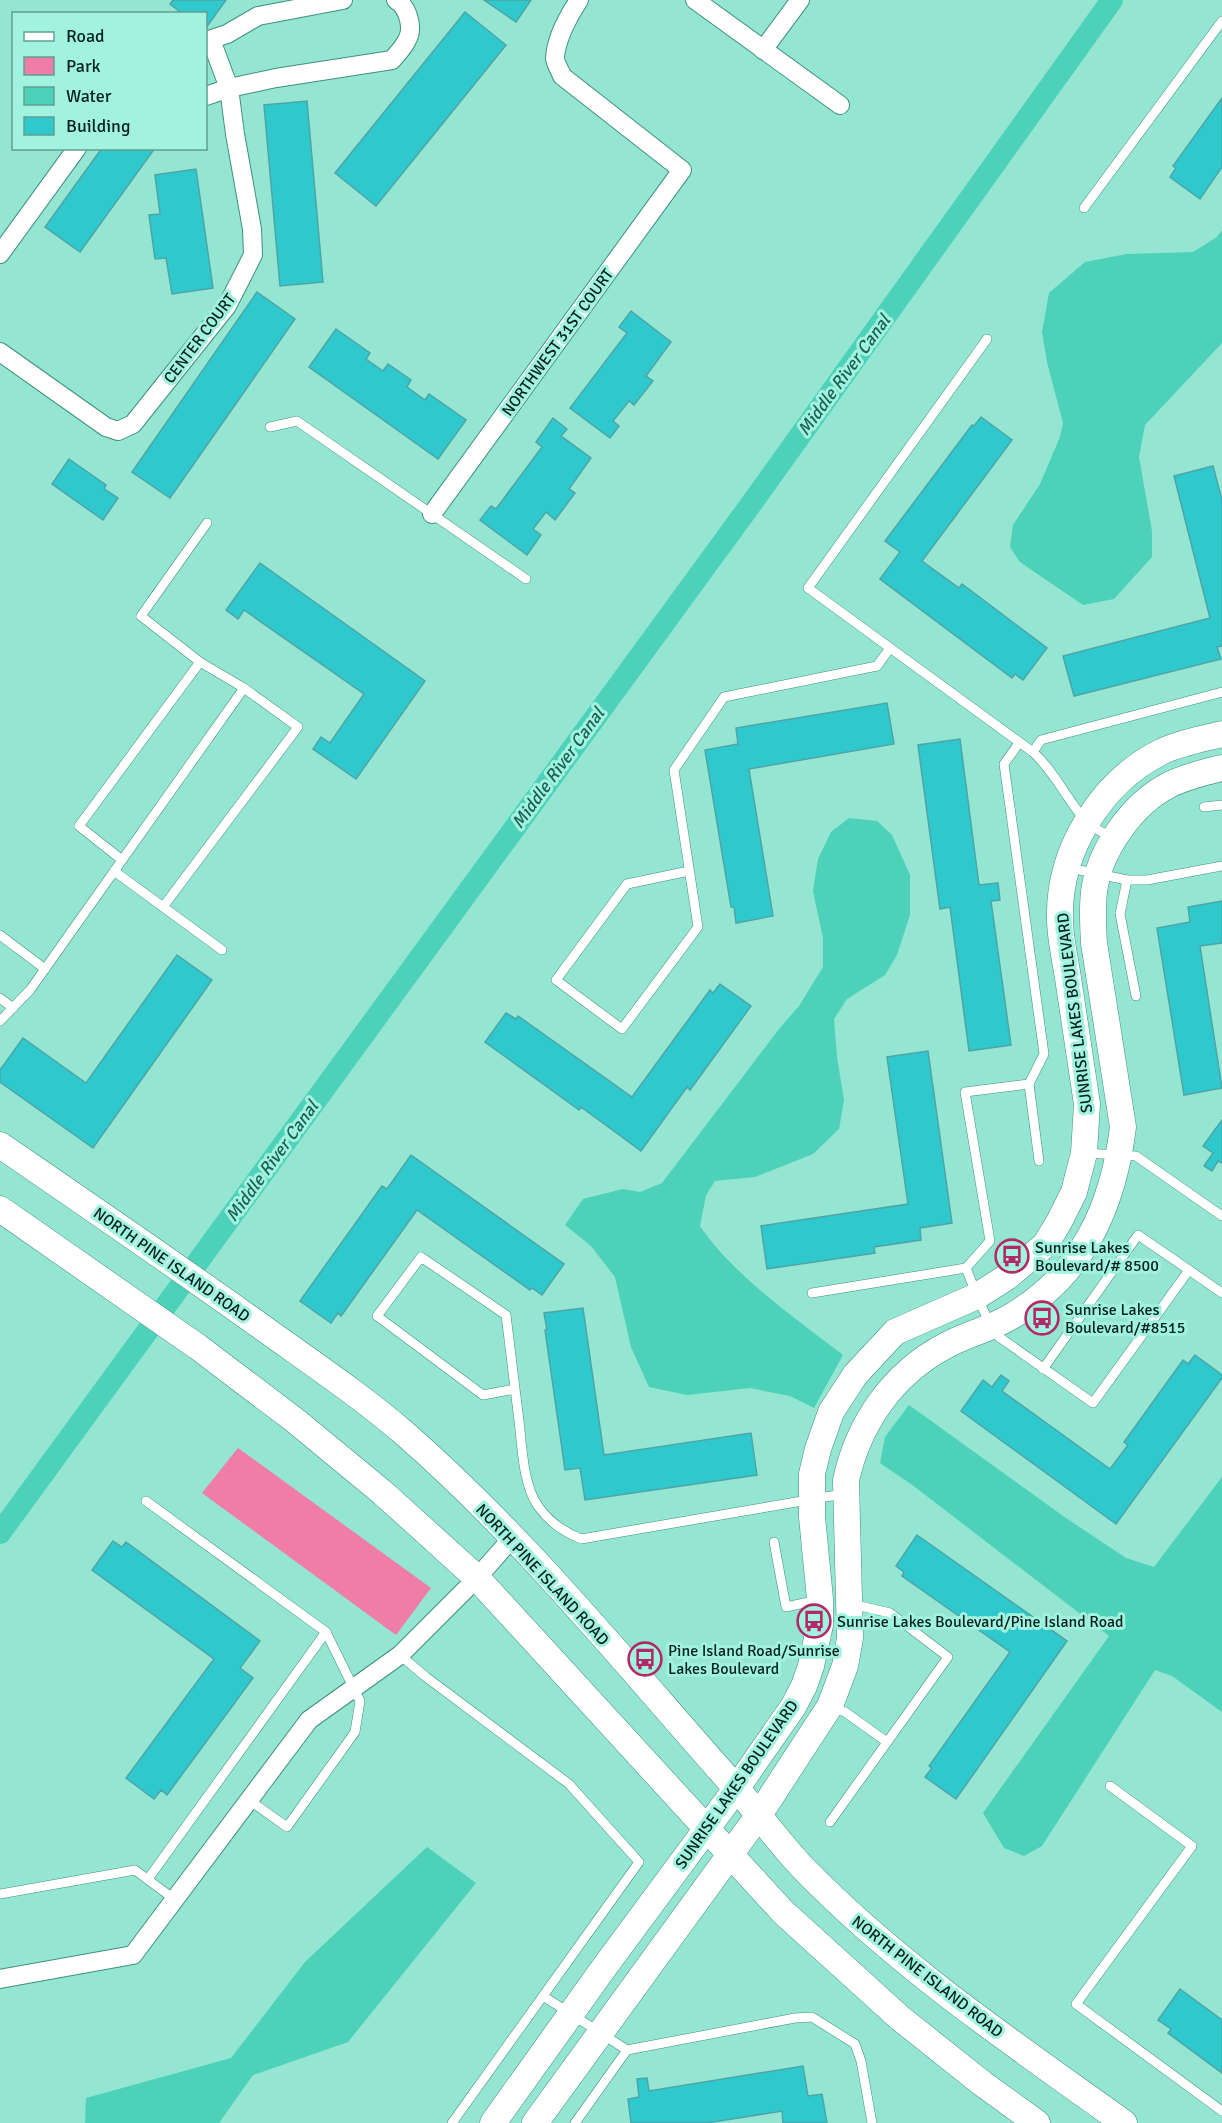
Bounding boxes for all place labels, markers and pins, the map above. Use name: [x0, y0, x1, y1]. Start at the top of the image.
bus stop icon: Sunrise Lakes Boulevard/# 8500: [994, 1238, 1030, 1274]
place label: Sunrise Lakes Boulevard/# 8500: [1035, 1238, 1159, 1276]
bus stop icon: Sunrise Lakes Boulevard/#8515: [1024, 1300, 1060, 1336]
place label: Sunrise Lakes Boulevard/#8515: [1065, 1300, 1185, 1338]
bus stop icon: Sunrise Lakes Boulevard/Pine Island Road: [796, 1603, 832, 1639]
place label: Sunrise Lakes Boulevard/Pine Island Road: [837, 1612, 1124, 1632]
bus stop icon: Pine Island Road/Sunrise Lakes Boulevard: [627, 1641, 663, 1677]
place label: Pine Island Road/Sunrise Lakes Boulevard: [668, 1641, 840, 1679]

